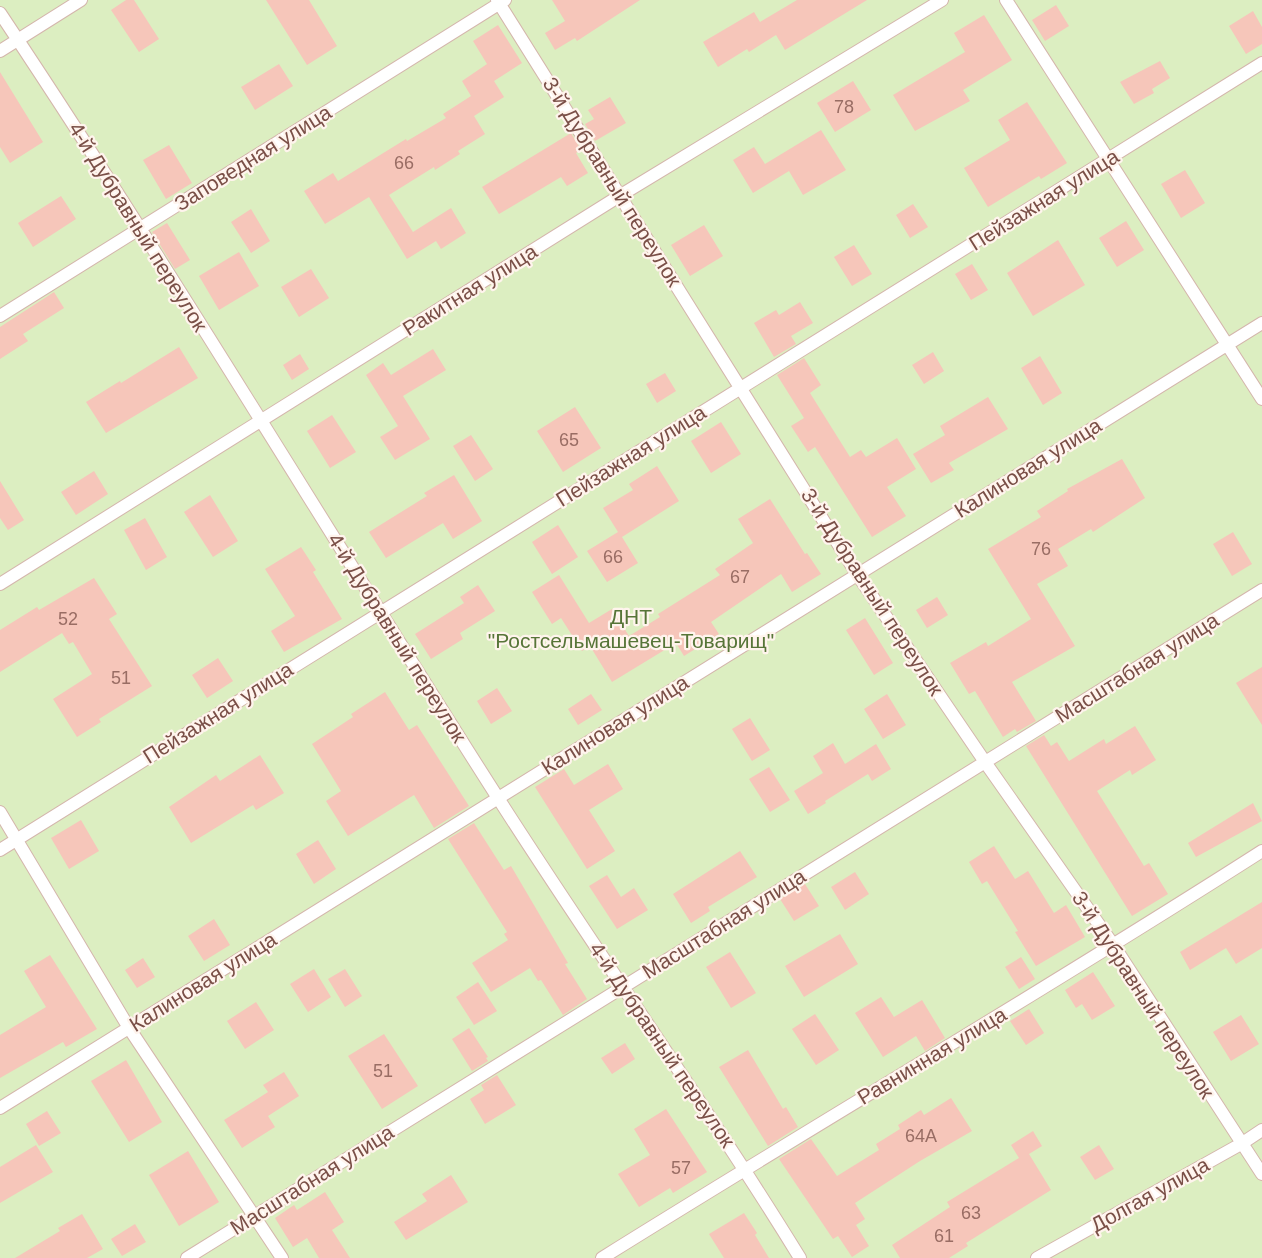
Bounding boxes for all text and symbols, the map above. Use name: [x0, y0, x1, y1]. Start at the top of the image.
street label: 3-й Дубравный переулок: [539, 73, 687, 291]
house number: 78: [834, 97, 854, 117]
street label: Заповедная улица: [170, 100, 335, 215]
street label: 4-й Дубравный переулок: [65, 118, 213, 336]
street label: Пейзажная улица: [965, 144, 1123, 255]
house number: 66: [394, 153, 414, 173]
street label: Ракитная улица: [398, 239, 541, 340]
street label: Пейзажная улица: [552, 400, 710, 511]
street label: Калиновая улица: [950, 413, 1106, 522]
house number: 65: [559, 430, 579, 450]
street label: 3-й Дубравный переулок: [797, 484, 948, 700]
street label: 4-й Дубравный переулок: [324, 529, 472, 747]
house number: 76: [1031, 539, 1051, 559]
house number: 66: [603, 547, 623, 567]
house number: 67: [730, 567, 750, 587]
park label: ДНТ "Ростсельмашевец-Товарищ": [488, 605, 774, 652]
street label: Масштабная улица: [1051, 608, 1223, 727]
house number: 52: [58, 609, 78, 629]
street label: Пейзажная улица: [139, 657, 297, 768]
house number: 51: [111, 668, 131, 688]
street label: Калиновая улица: [537, 670, 693, 779]
street label: Масштабная улица: [638, 864, 810, 983]
street label: 3-й Дубравный переулок: [1068, 887, 1219, 1103]
street label: Калиновая улица: [125, 927, 281, 1036]
street label: 4-й Дубравный переулок: [585, 938, 740, 1152]
street label: Равнинная улица: [853, 1002, 1010, 1109]
house number: 51: [373, 1061, 393, 1081]
street label: Масштабная улица: [226, 1120, 398, 1239]
house number: 64А: [905, 1126, 937, 1146]
street label: Долгая улица: [1087, 1152, 1213, 1237]
house number: 57: [671, 1158, 691, 1178]
house number: 63: [961, 1203, 981, 1223]
house number: 61: [934, 1226, 954, 1246]

